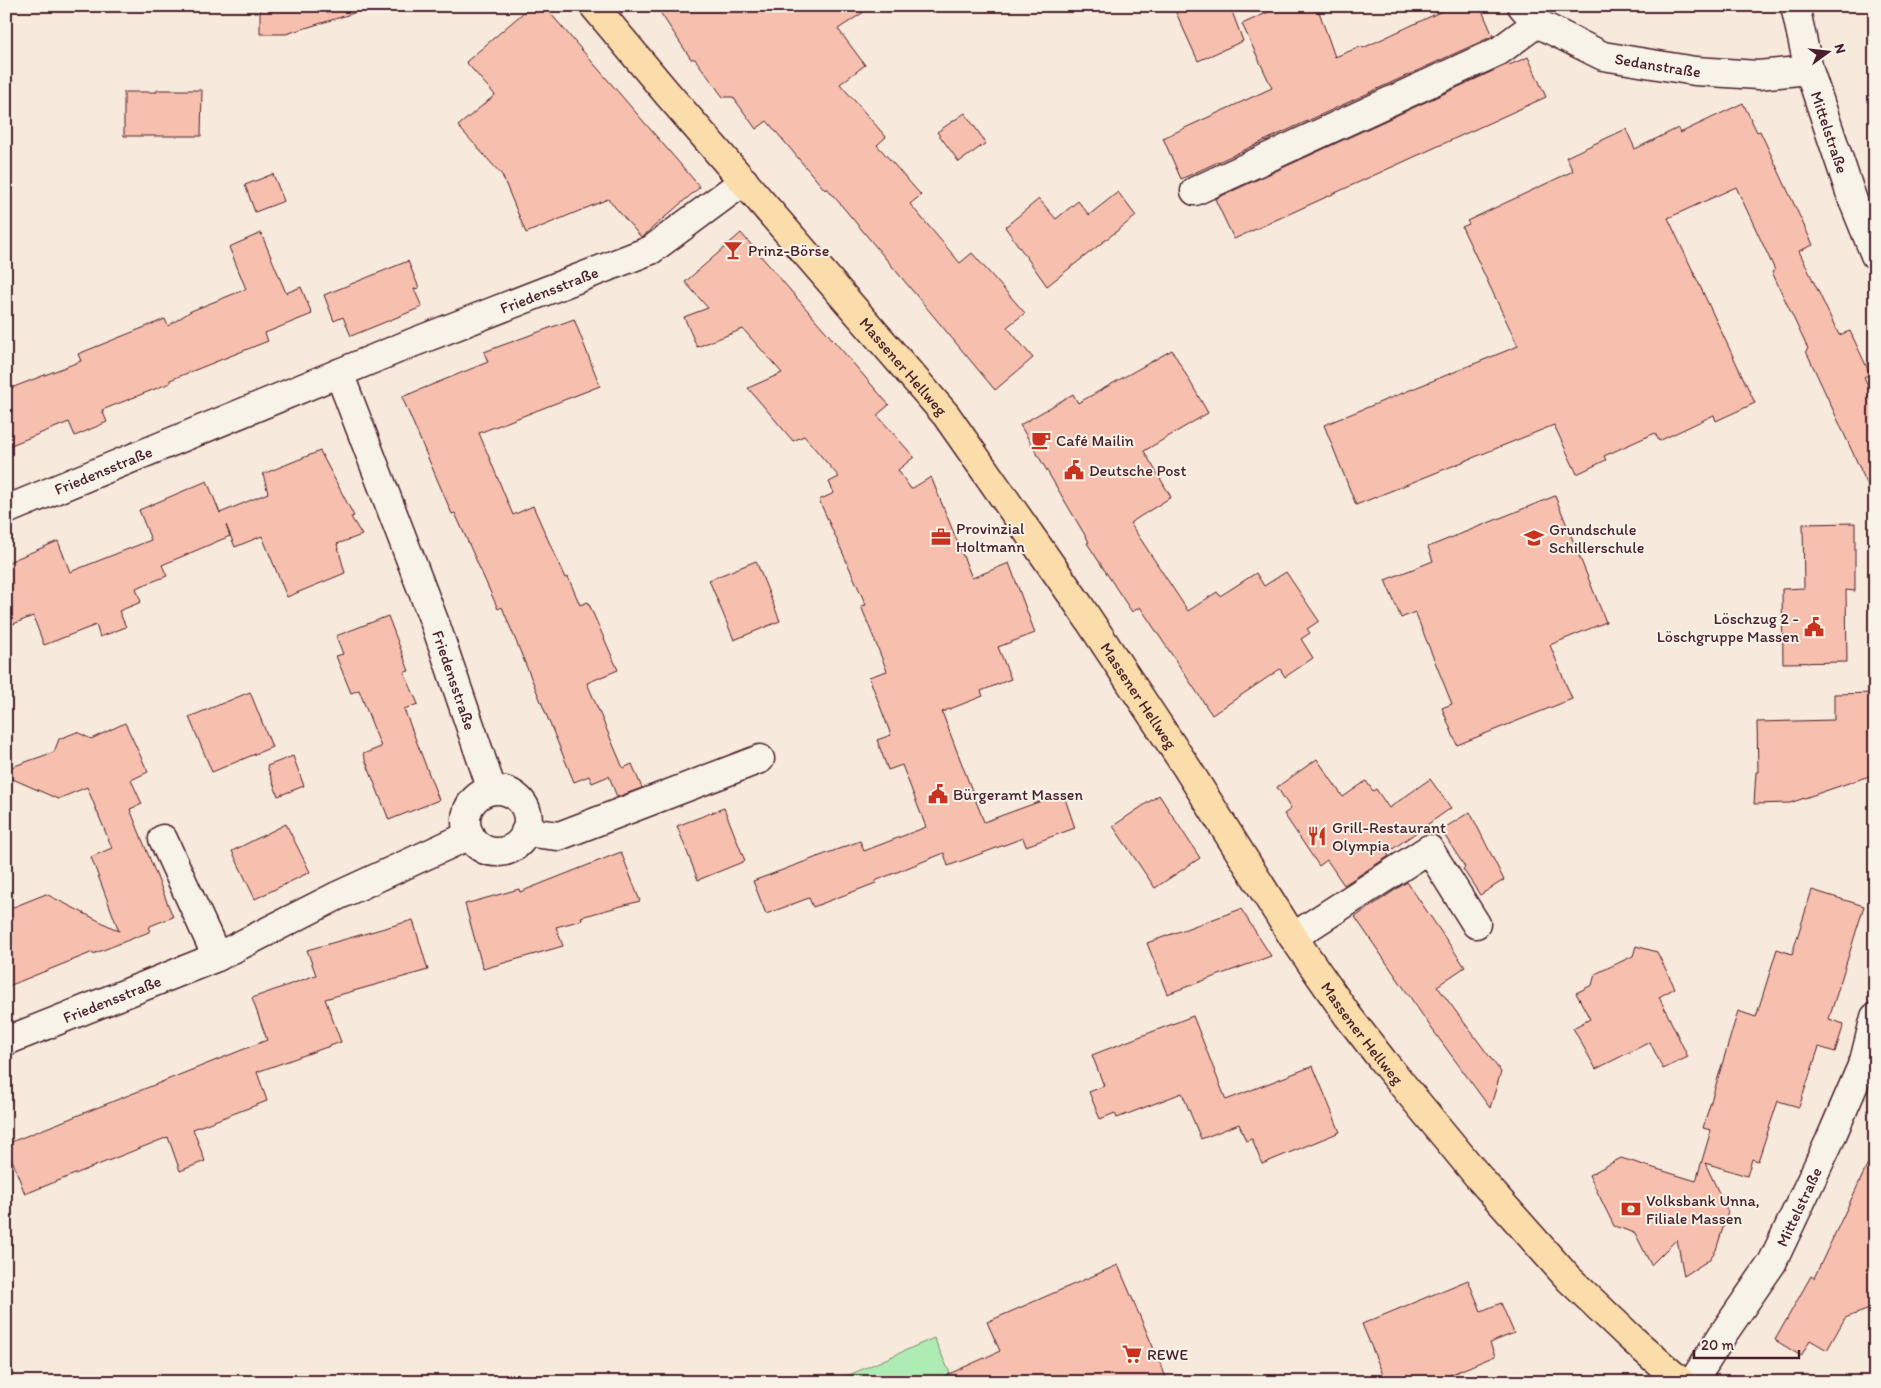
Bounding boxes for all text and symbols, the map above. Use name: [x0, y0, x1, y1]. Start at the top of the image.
north arrow: [1804, 28, 1854, 78]
text: N: [1831, 42, 1850, 56]
street label: Sedanstraße: [1613, 49, 1701, 81]
street label: Mittelstraße: [1807, 89, 1852, 176]
bar icon: Prinz-Börse: [722, 239, 744, 261]
place label: Prinz-Börse: [748, 241, 829, 260]
street label: Friedensstraße: [497, 262, 601, 317]
street label: Massener Hellweg: [856, 313, 952, 420]
cafe icon: Café Mailin: [1030, 429, 1052, 451]
place label: Café Mailin: [1056, 431, 1134, 450]
street label: Friedensstraße: [51, 442, 155, 499]
public building icon: Deutsche Post: [1063, 459, 1085, 481]
place label: Deutsche Post: [1089, 461, 1187, 480]
place label: Provinzial Holtmann: [956, 519, 1025, 556]
place label: Grundschule Schillerschule: [1549, 520, 1644, 557]
office icon: Provinzial Holtmann: [930, 526, 952, 548]
school or university icon: Grundschule Schillerschule: [1523, 527, 1545, 549]
place label: Löschzug 2 - Löschgruppe Massen: [1657, 609, 1799, 646]
public building icon: Löschzug 2 - Löschgruppe Massen: [1803, 616, 1825, 638]
street label: Friedensstraße: [429, 628, 480, 732]
street label: Massener Hellweg: [1097, 638, 1182, 753]
public building icon: Bürgeramt Massen: [927, 783, 949, 805]
place label: Bürgeramt Massen: [953, 785, 1083, 804]
place label: Grill-Restaurant Olympia: [1332, 818, 1446, 855]
restaurant icon: Grill-Restaurant Olympia: [1306, 825, 1328, 847]
street label: Friedensstraße: [60, 971, 164, 1027]
street label: Massener Hellweg: [1317, 978, 1408, 1089]
street label: Mittelstraße: [1772, 1164, 1825, 1250]
place label: Volksbank Unna, Filiale Massen: [1646, 1191, 1760, 1228]
bank icon: Volksbank Unna, Filiale Massen: [1620, 1198, 1642, 1220]
scale bar: [1694, 1328, 1798, 1360]
text: 20 m: [1701, 1336, 1735, 1354]
supermarket icon: REWE: [1121, 1343, 1143, 1365]
place label: REWE: [1147, 1345, 1188, 1364]

